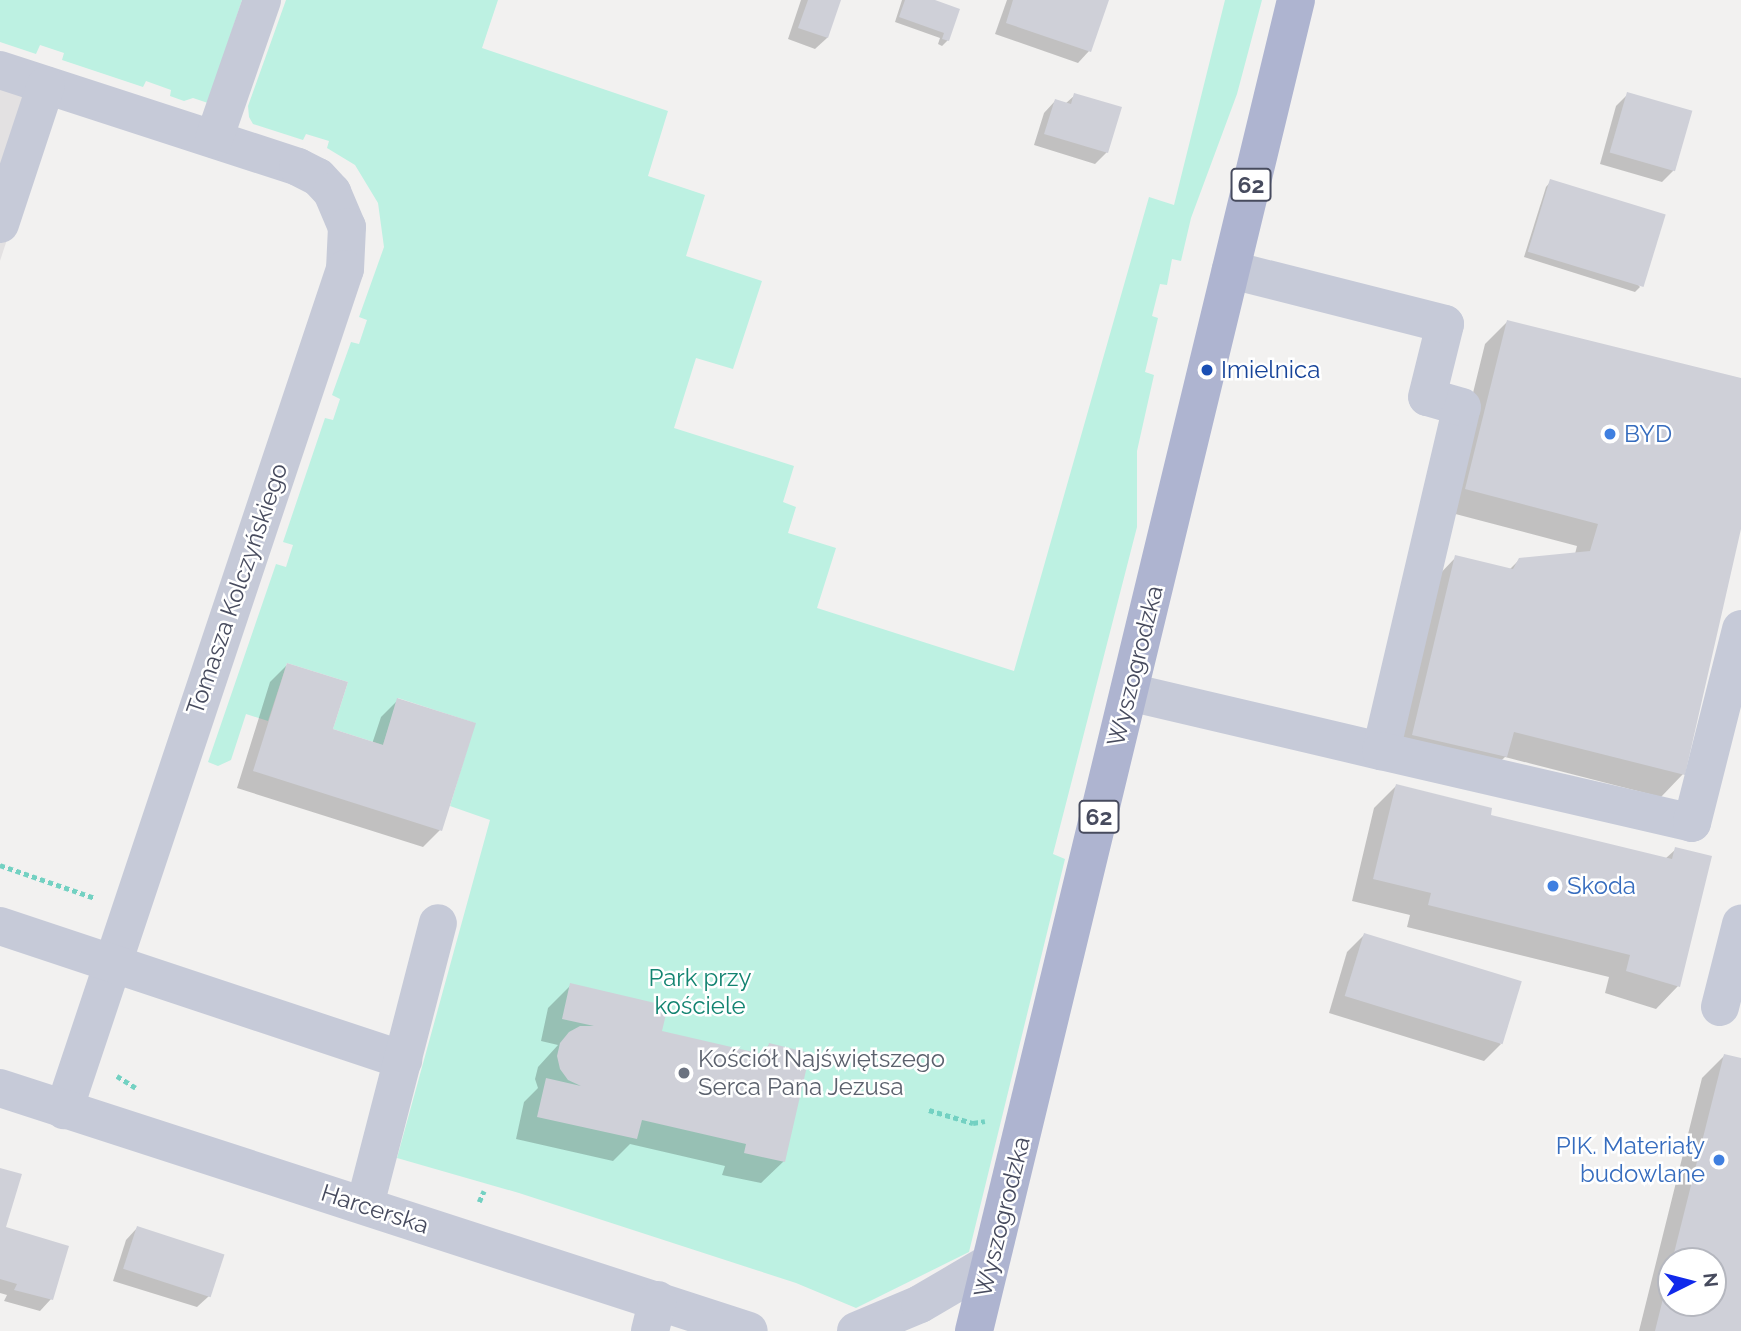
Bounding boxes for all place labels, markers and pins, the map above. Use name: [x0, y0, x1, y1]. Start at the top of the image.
place label: Imielnica: [1221, 356, 1320, 384]
marker: Imielnica: [1199, 362, 1215, 378]
place label: BYD: [1624, 420, 1672, 448]
marker: BYD: [1602, 426, 1618, 442]
place label: Skoda: [1567, 872, 1636, 900]
marker: Skoda: [1545, 878, 1561, 894]
place label: Kościół Najświętszego Serca Pana Jezusa: [698, 1045, 946, 1101]
marker: Kościół Najświętszego Serca Pana Jezusa: [676, 1065, 692, 1081]
place label: PIK. Materiały budowlane: [1556, 1132, 1705, 1188]
marker: PIK. Materiały budowlane: [1711, 1152, 1727, 1168]

